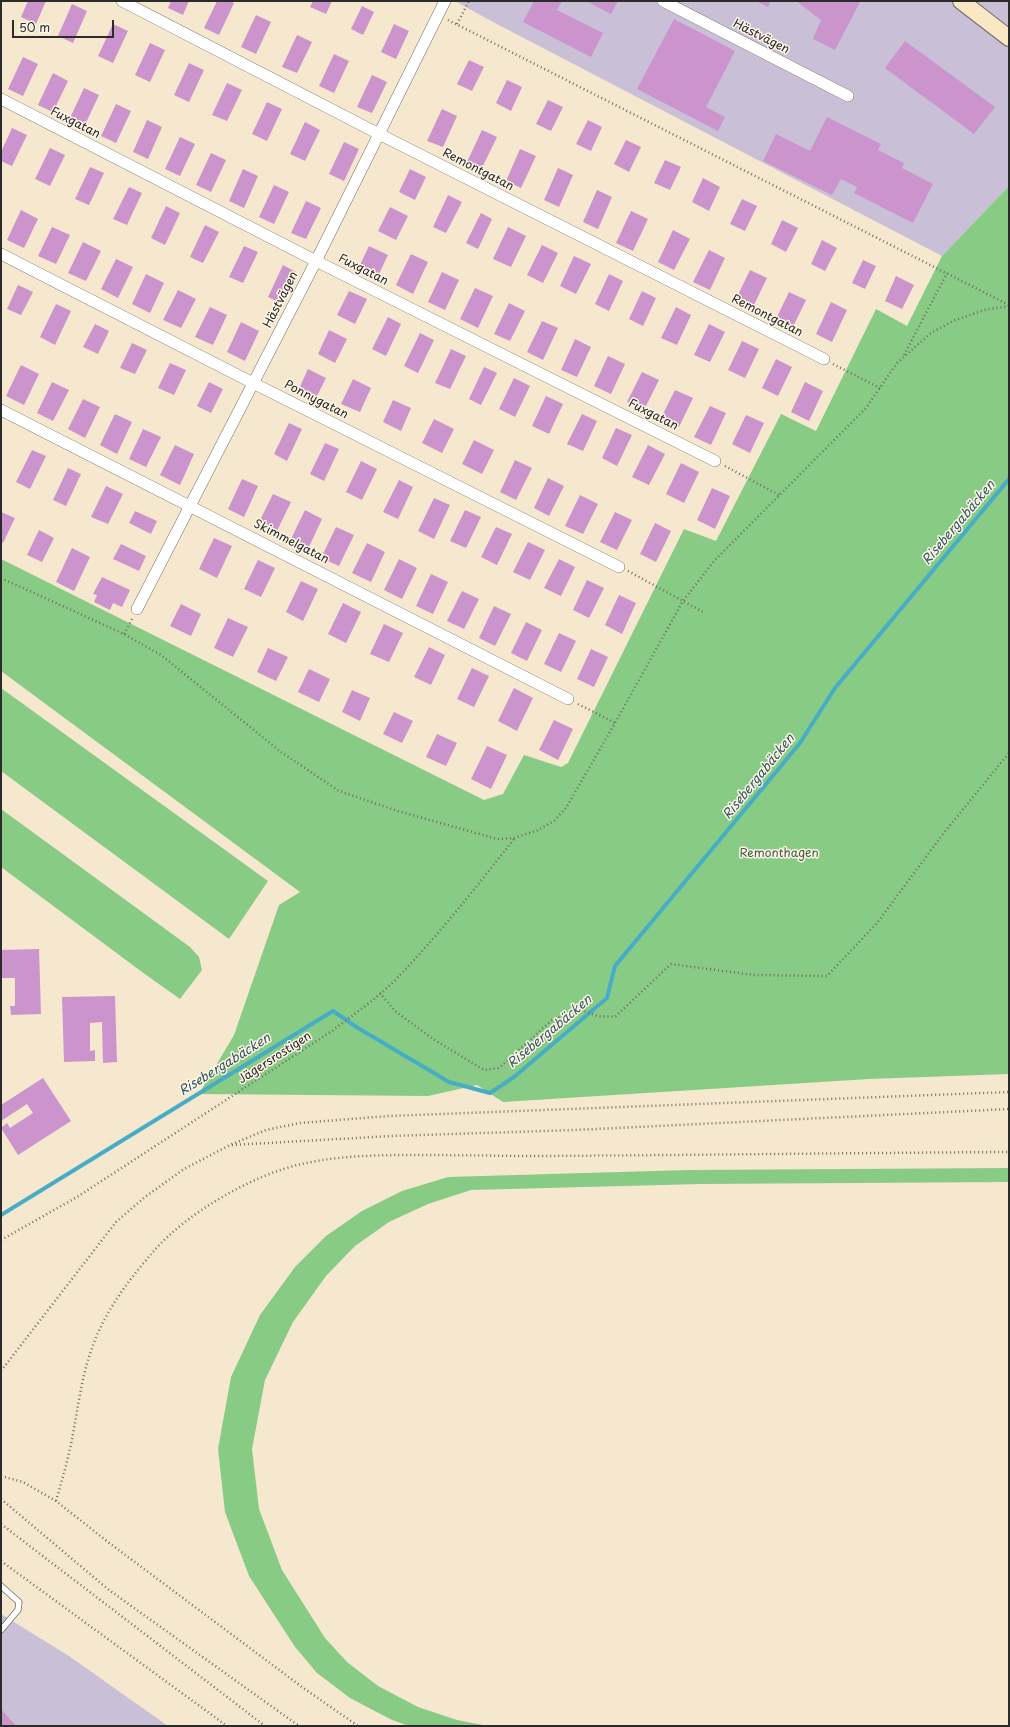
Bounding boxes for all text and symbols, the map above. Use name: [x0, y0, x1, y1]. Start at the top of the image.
scale bar: [14, 12, 116, 38]
street label: Hästvägen: [730, 17, 792, 57]
text: 50 m: [19, 18, 50, 36]
street label: Fuxgatan: [48, 104, 102, 142]
street label: Remontgatan: [440, 146, 516, 194]
street label: Fuxgatan: [336, 251, 390, 289]
street label: Hästvägen: [261, 269, 301, 331]
street label: Remontgatan: [729, 292, 805, 340]
street label: Ponnygatan: [282, 378, 350, 422]
street label: Fuxgatan: [626, 396, 680, 434]
water label: Risebergabäcken: [919, 478, 999, 568]
street label: Skimmelgatan: [251, 517, 331, 567]
water label: Risebergabäcken: [720, 731, 798, 823]
park label: Remonthagen: [739, 847, 819, 861]
water label: Risebergabäcken: [505, 992, 595, 1072]
street label: Jägersrostigen: [236, 1029, 314, 1087]
water label: Risebergabäcken: [176, 1031, 274, 1099]

